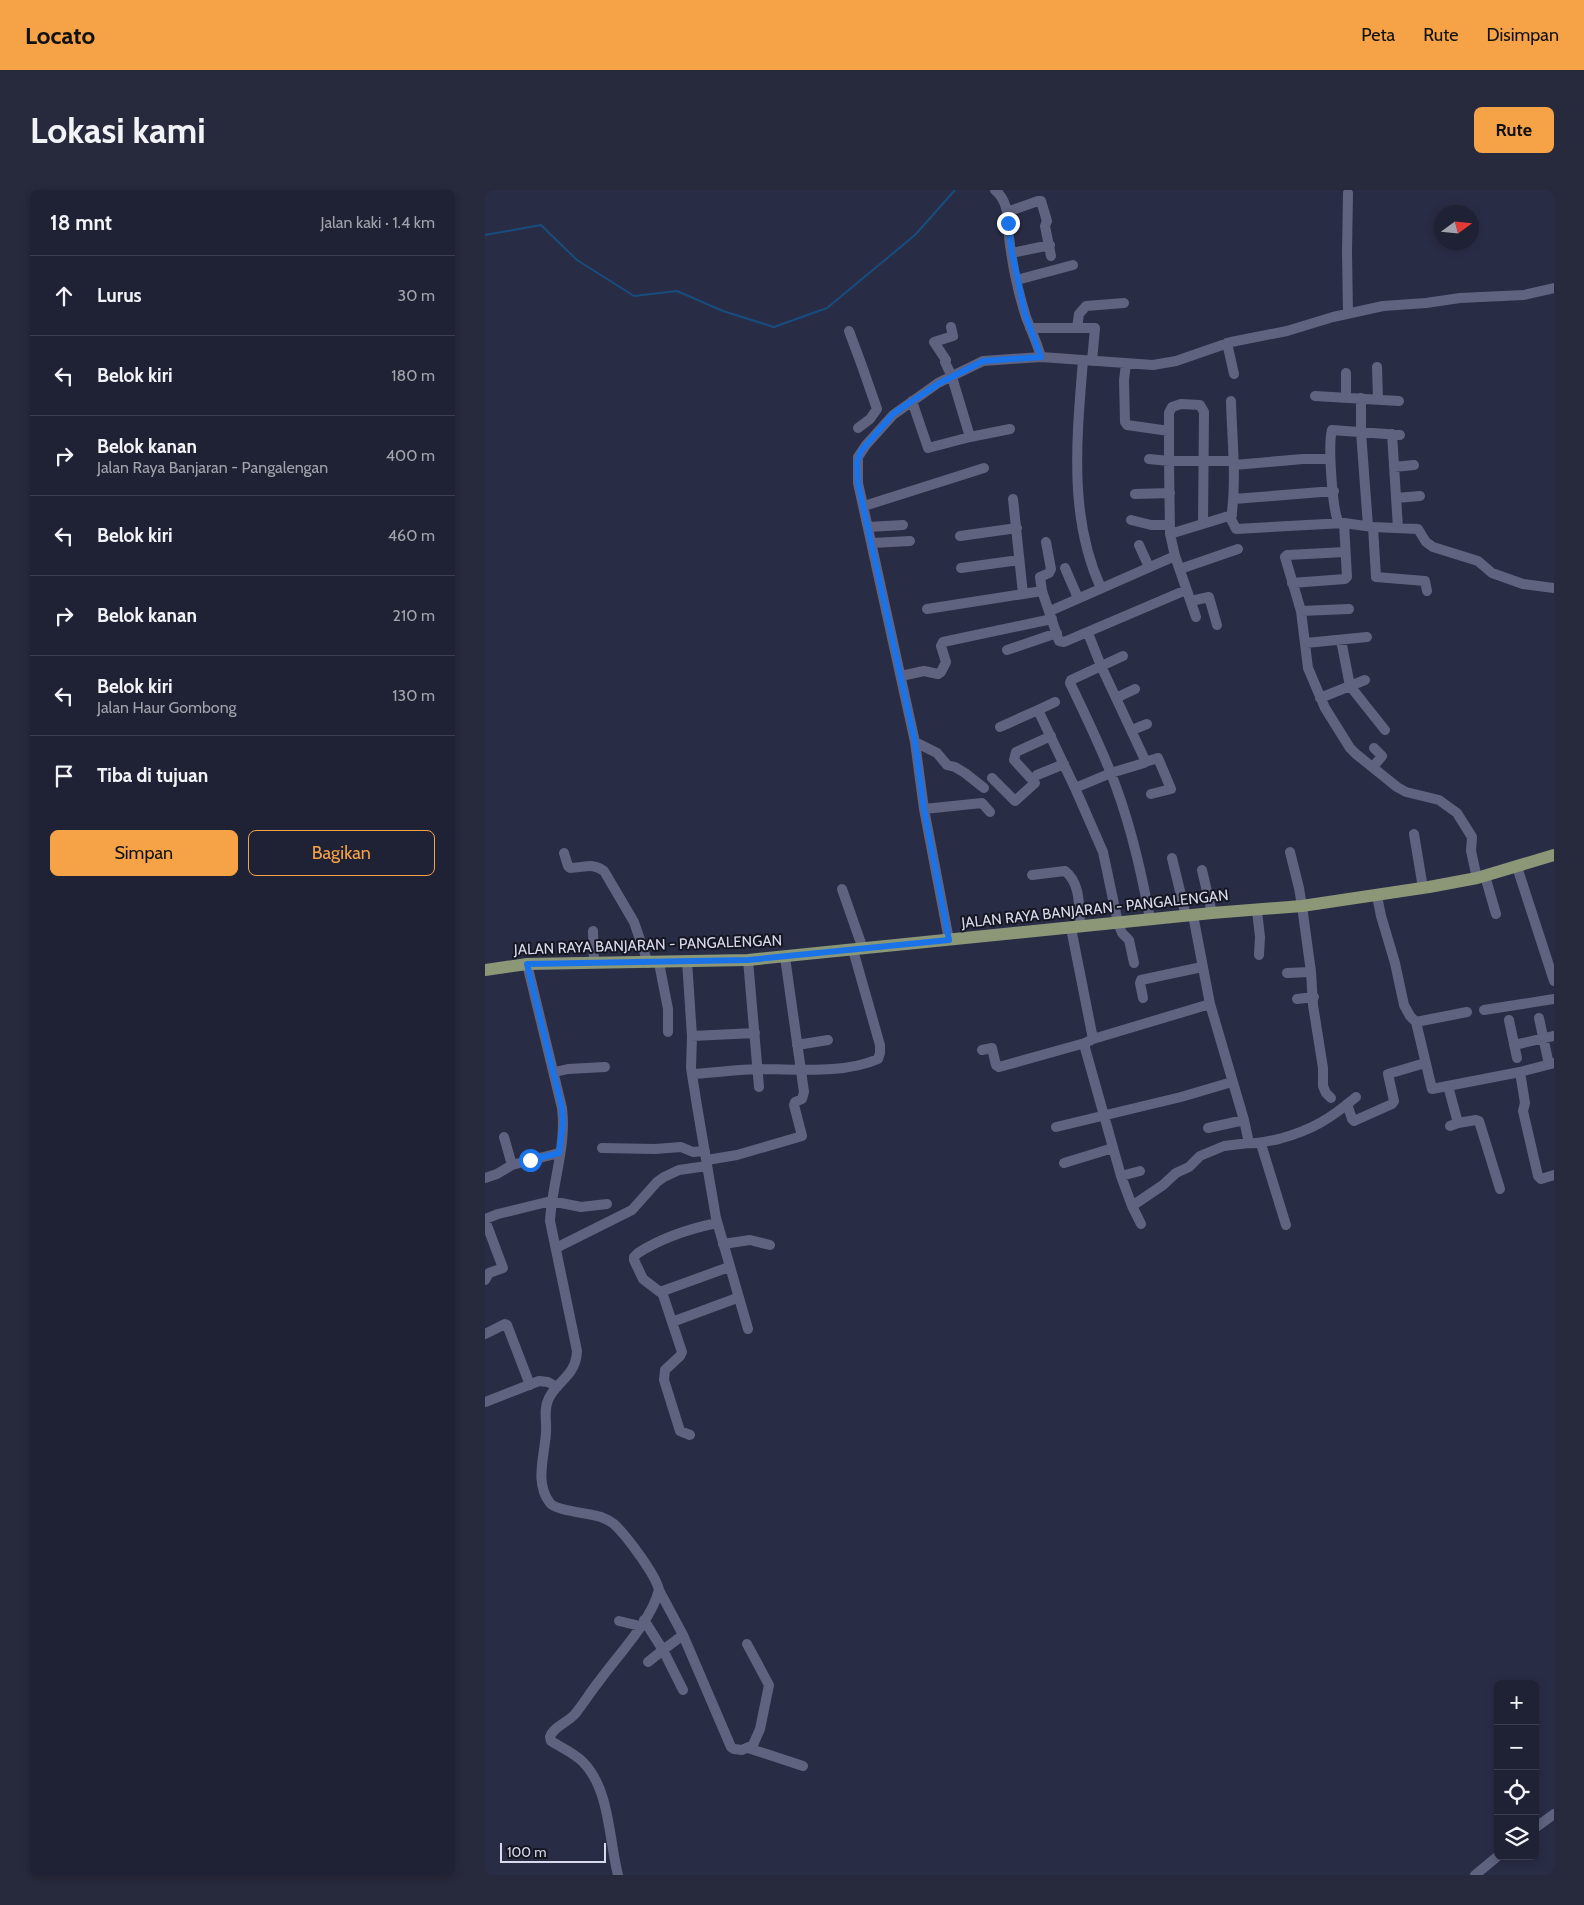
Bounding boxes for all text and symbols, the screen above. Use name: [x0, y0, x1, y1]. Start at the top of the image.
text: Locato: [25, 21, 95, 50]
text: Peta: [1361, 24, 1395, 46]
text: Rute: [1423, 24, 1458, 46]
text: Disimpan: [1486, 24, 1559, 46]
button: Rute: [1474, 107, 1554, 153]
text: Lokasi kami: [30, 109, 206, 152]
north arrow: [1434, 205, 1479, 250]
text: 18 mnt: [50, 210, 112, 235]
route end: [997, 212, 1020, 235]
text: Jalan kaki · 1.4 km: [320, 213, 435, 232]
icon: ahead: [50, 282, 78, 310]
text: Lurus: [97, 284, 142, 307]
text: 30 m: [398, 286, 435, 305]
icon: left: [50, 362, 78, 390]
text: Belok kiri: [97, 364, 173, 387]
text: 180 m: [391, 366, 435, 385]
text: Belok kanan: [97, 435, 197, 458]
icon: right: [50, 442, 78, 470]
text: 400 m: [386, 446, 435, 465]
text: Jalan Raya Banjaran - Pangalengan: [97, 458, 328, 477]
icon: left: [50, 522, 78, 550]
text: Belok kiri: [97, 524, 173, 547]
text: 460 m: [388, 526, 435, 545]
icon: right: [50, 602, 78, 630]
text: Belok kanan: [97, 604, 197, 627]
text: 210 m: [393, 606, 435, 625]
text: Belok kiri: [97, 675, 173, 698]
icon: left: [50, 682, 78, 710]
text: 130 m: [392, 686, 435, 705]
text: Jalan Haur Gombong: [97, 698, 237, 717]
icon: arrive: [50, 762, 78, 790]
text: Tiba di tujuan: [97, 764, 208, 787]
button: Simpan: [50, 830, 238, 876]
button: Bagikan: [248, 830, 435, 876]
street label: JALAN RAYA BANJARAN - PANGALENGAN: [960, 886, 1229, 932]
street label: JALAN RAYA BANJARAN - PANGALENGAN: [513, 931, 782, 959]
route start: [519, 1149, 542, 1172]
map controls: [1494, 1680, 1539, 1860]
button: +: [1494, 1680, 1539, 1725]
button: −: [1494, 1725, 1539, 1770]
button: locate: [1494, 1770, 1539, 1815]
button: layers: [1494, 1815, 1539, 1860]
scale bar: [500, 1840, 606, 1863]
text: 100 m: [507, 1843, 547, 1861]

